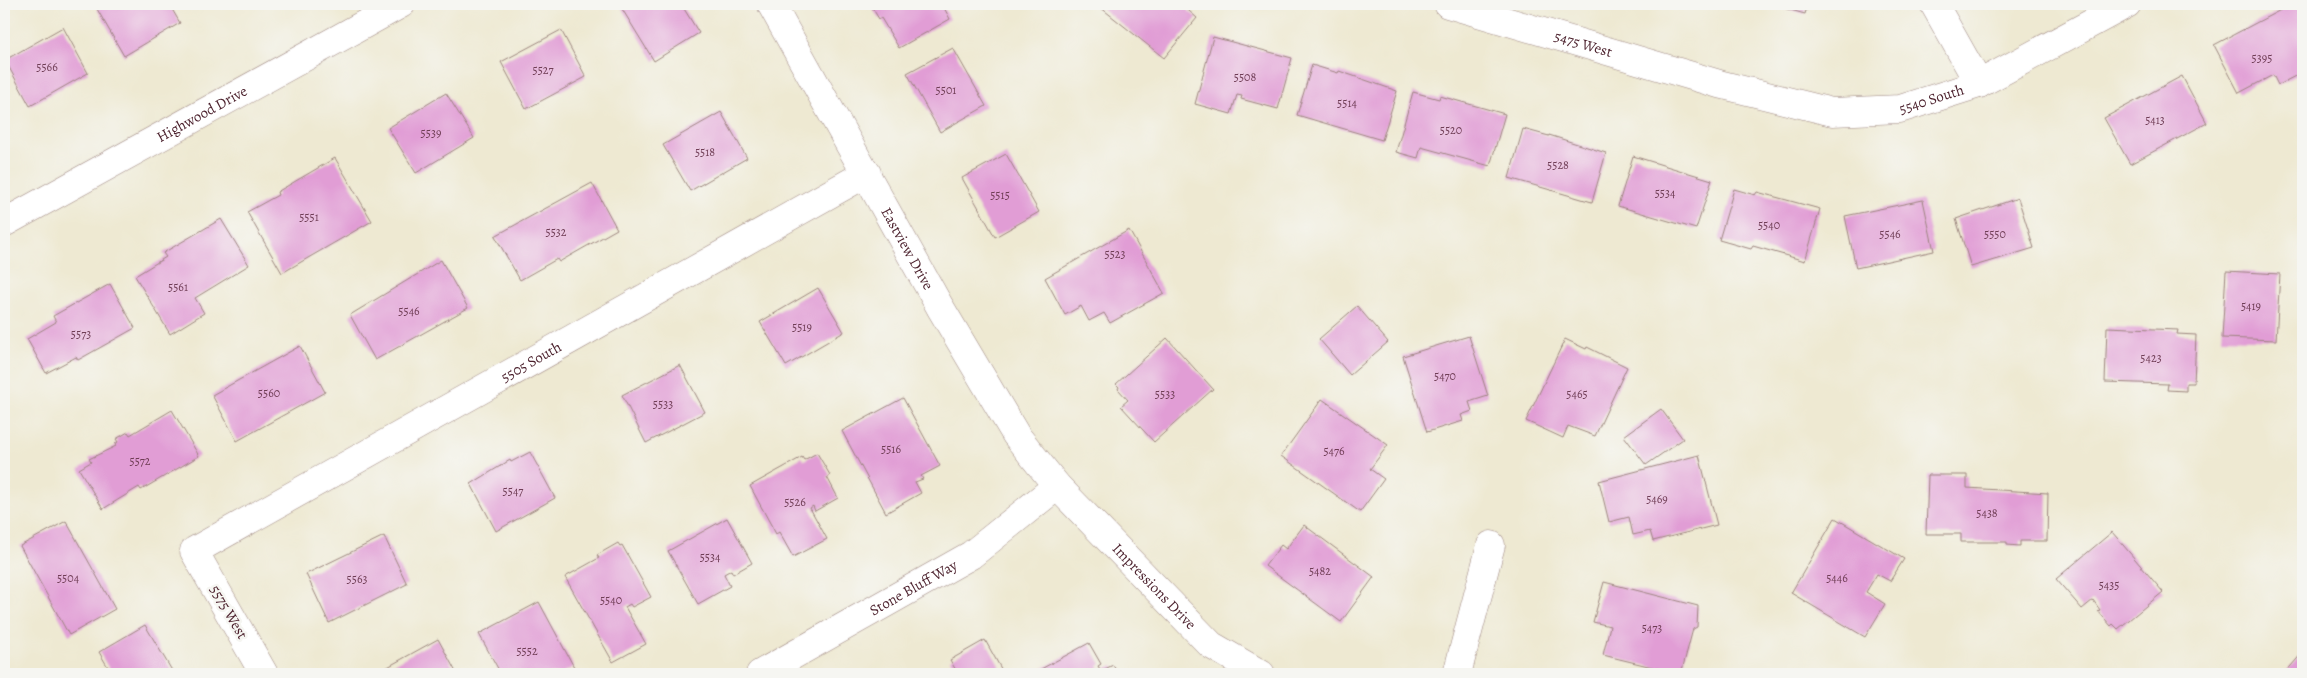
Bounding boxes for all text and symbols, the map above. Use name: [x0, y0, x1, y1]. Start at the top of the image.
street label: 5475 West: [1552, 26, 1615, 62]
house number: 5395: [2252, 50, 2272, 66]
house number: 5566: [36, 59, 58, 75]
house number: 5527: [532, 62, 554, 78]
house number: 5508: [1234, 69, 1256, 85]
street label: 5540 South: [1897, 79, 1966, 119]
street label: Highwood Drive: [153, 81, 251, 147]
house number: 5501: [936, 82, 956, 98]
house number: 5514: [1337, 95, 1357, 111]
house number: 5413: [2145, 112, 2165, 128]
house number: 5520: [1440, 122, 1462, 138]
house number: 5539: [421, 125, 441, 141]
house number: 5518: [695, 144, 715, 160]
house number: 5528: [1547, 157, 1569, 173]
house number: 5534: [1655, 185, 1676, 201]
house number: 5515: [990, 187, 1010, 203]
street label: Eastview Drive: [876, 204, 939, 294]
house number: 5551: [299, 209, 319, 225]
house number: 5540: [1758, 217, 1780, 233]
house number: 5532: [545, 224, 567, 240]
house number: 5546: [1879, 226, 1901, 242]
house number: 5550: [1984, 226, 2006, 242]
house number: 5523: [1104, 246, 1126, 262]
house number: 5561: [168, 279, 188, 295]
house number: 5419: [2241, 298, 2261, 314]
house number: 5546: [398, 303, 420, 319]
house number: 5519: [792, 319, 812, 335]
house number: 5573: [71, 326, 91, 342]
street label: 5505 South: [497, 337, 565, 387]
house number: 5423: [2140, 350, 2162, 366]
house number: 5470: [1434, 368, 1456, 384]
house number: 5560: [258, 385, 280, 401]
house number: 5533: [1155, 386, 1175, 402]
house number: 5465: [1566, 386, 1588, 402]
house number: 5533: [653, 396, 673, 412]
house number: 5516: [881, 441, 901, 457]
house number: 5476: [1323, 443, 1345, 459]
house number: 5572: [129, 453, 151, 469]
house number: 5547: [503, 483, 524, 499]
house number: 5469: [1646, 491, 1668, 507]
house number: 5526: [784, 494, 806, 510]
house number: 5438: [1976, 505, 1998, 521]
street label: Impressions Drive: [1108, 539, 1201, 634]
house number: 5534: [700, 549, 721, 565]
street label: Stone Bluff Way: [866, 555, 961, 620]
house number: 5482: [1309, 563, 1331, 579]
house number: 5504: [57, 570, 80, 586]
house number: 5446: [1826, 570, 1848, 586]
house number: 5563: [347, 571, 367, 587]
house number: 5435: [2099, 577, 2119, 593]
street label: 5575 West: [206, 581, 252, 643]
house number: 5540: [600, 592, 622, 608]
house number: 5473: [1642, 620, 1662, 636]
house number: 5552: [516, 643, 538, 659]

